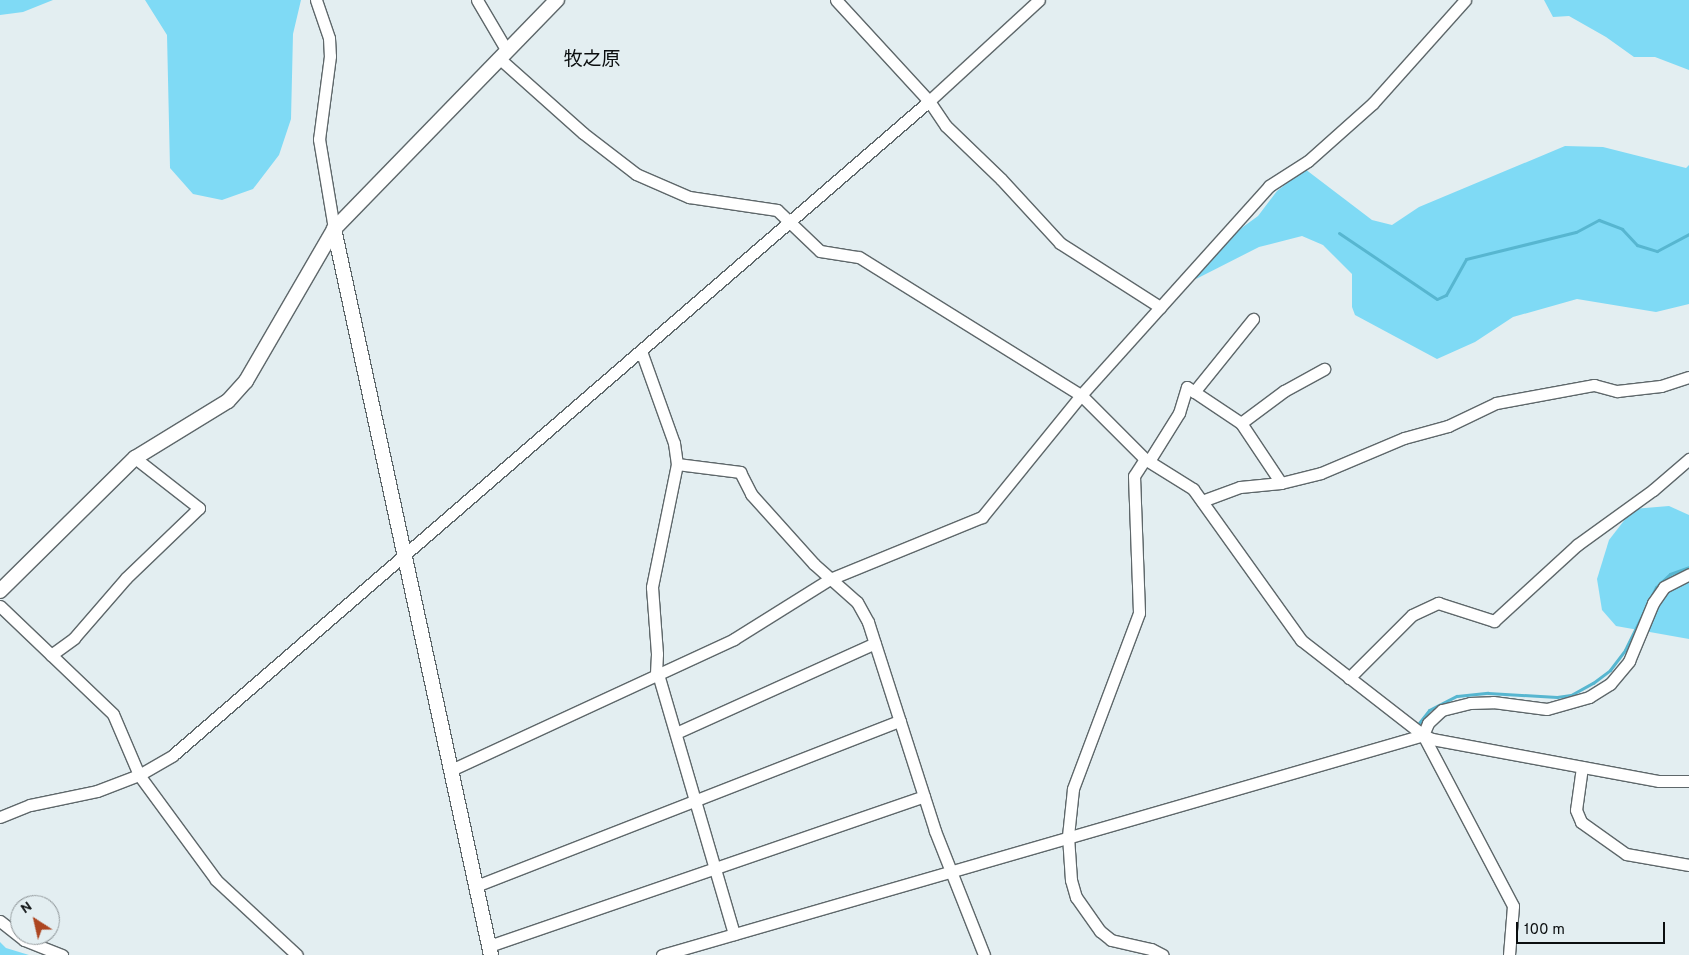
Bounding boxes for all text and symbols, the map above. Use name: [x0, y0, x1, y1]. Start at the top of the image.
district label: 牧之原: [564, 50, 620, 72]
north arrow: [10, 895, 60, 945]
text: N: [18, 898, 36, 918]
scale bar: [1519, 912, 1668, 944]
text: 100 m: [1524, 921, 1565, 940]

